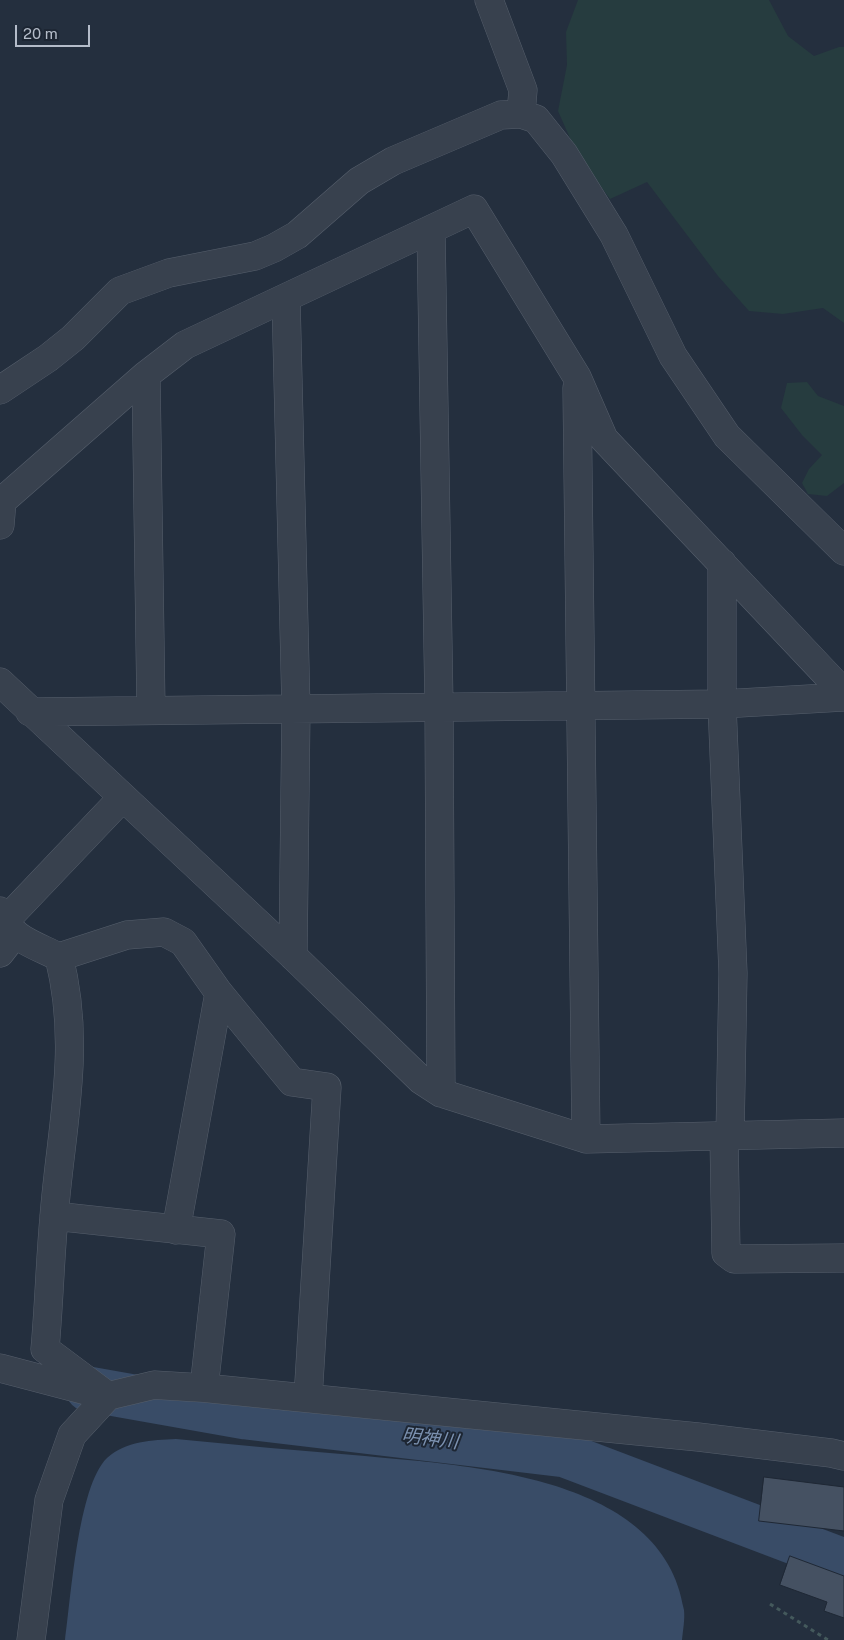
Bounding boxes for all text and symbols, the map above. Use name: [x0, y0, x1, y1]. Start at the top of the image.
scale bar: [18, 15, 92, 47]
text: 20 m: [23, 25, 58, 42]
water label: 明神川: [400, 1424, 460, 1454]

